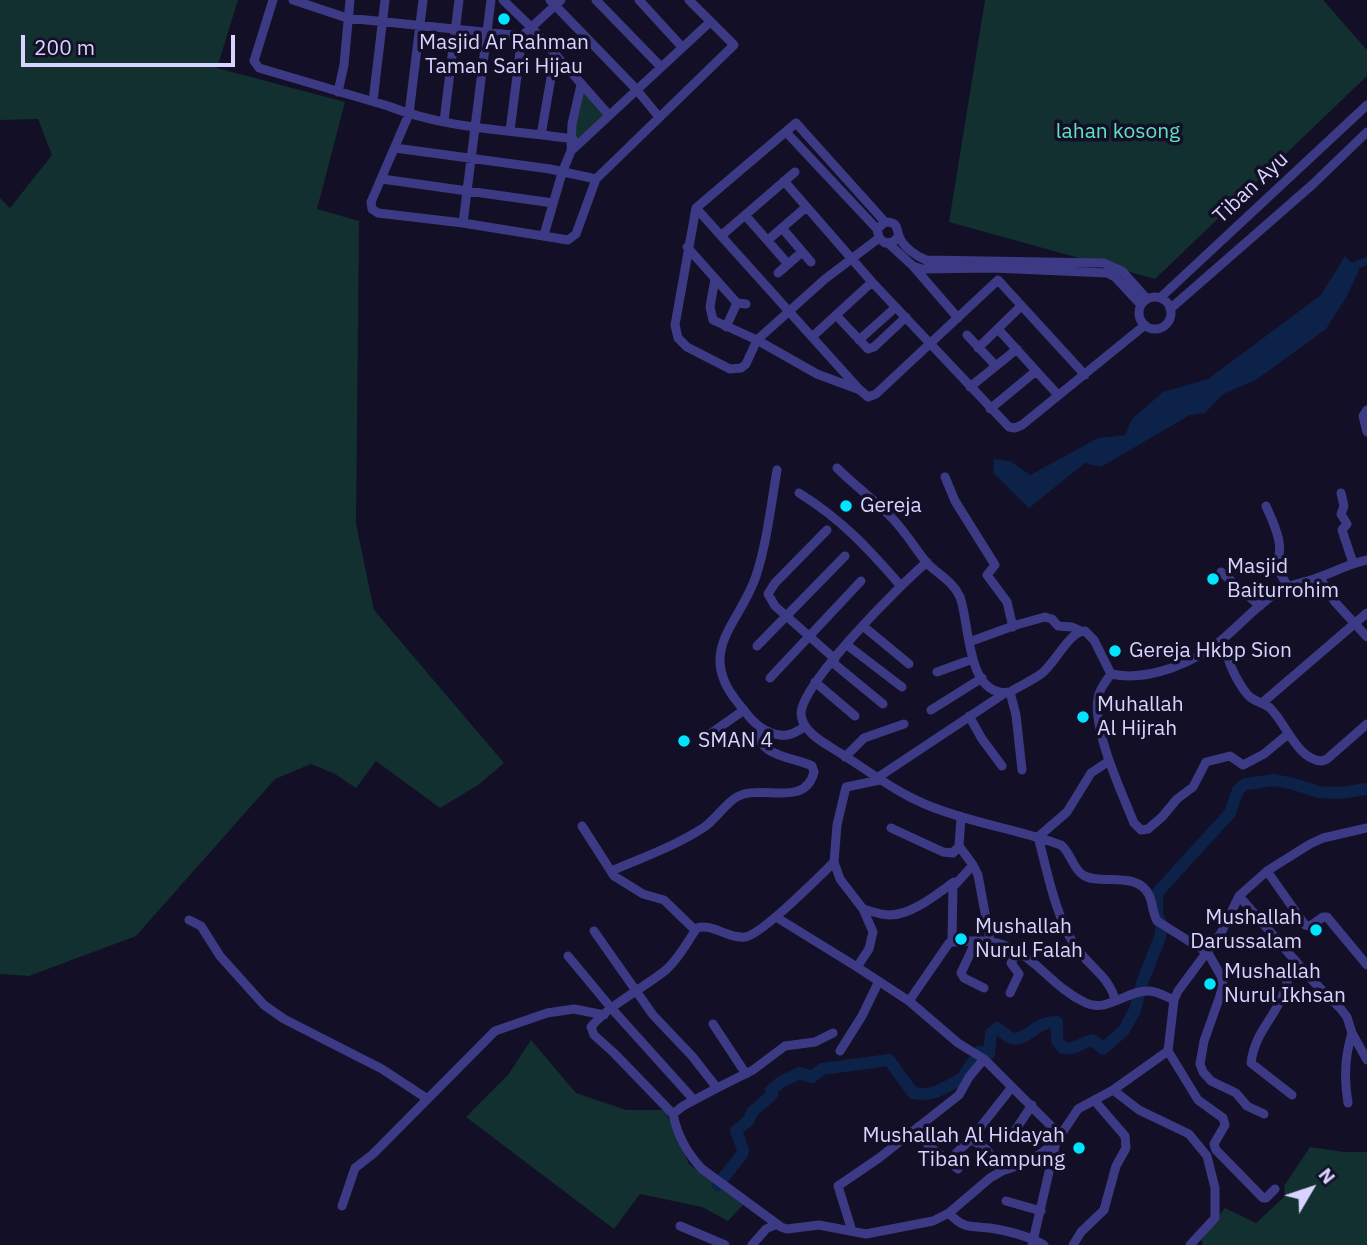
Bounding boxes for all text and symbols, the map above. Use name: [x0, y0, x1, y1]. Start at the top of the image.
marker: Masjid Ar Rahman Taman Sari Hijau: [496, 11, 512, 27]
scale bar: [24, 21, 238, 65]
place label: Masjid Ar Rahman Taman Sari Hijau: [419, 30, 589, 80]
text: 200 m: [34, 33, 95, 61]
park label: lahan kosong: [1056, 119, 1180, 145]
street label: Tiban Ayu: [1208, 147, 1294, 229]
place label: Gereja: [860, 493, 922, 519]
marker: Gereja: [838, 498, 854, 514]
place label: Masjid Baiturrohim: [1227, 554, 1339, 604]
marker: Masjid Baiturrohim: [1205, 571, 1221, 587]
place label: Gereja Hkbp Sion: [1129, 638, 1292, 664]
marker: Gereja Hkbp Sion: [1107, 643, 1123, 659]
place label: Muhallah Al Hijrah: [1097, 692, 1184, 742]
marker: Muhallah Al Hijrah: [1075, 709, 1091, 725]
place label: SMAN 4: [698, 728, 773, 754]
marker: SMAN 4: [676, 733, 692, 749]
place label: Mushallah Darussalam: [1190, 905, 1302, 955]
place label: Mushallah Nurul Falah: [975, 914, 1083, 964]
marker: Mushallah Darussalam: [1308, 922, 1324, 938]
marker: Mushallah Nurul Falah: [953, 931, 969, 947]
place label: Mushallah Nurul Ikhsan: [1224, 959, 1346, 1009]
marker: Mushallah Nurul Ikhsan: [1202, 976, 1218, 992]
place label: Mushallah Al Hidayah Tiban Kampung: [862, 1123, 1065, 1173]
marker: Mushallah Al Hidayah Tiban Kampung: [1071, 1140, 1087, 1156]
north arrow: [1276, 1154, 1346, 1224]
text: N: [1314, 1163, 1341, 1189]

